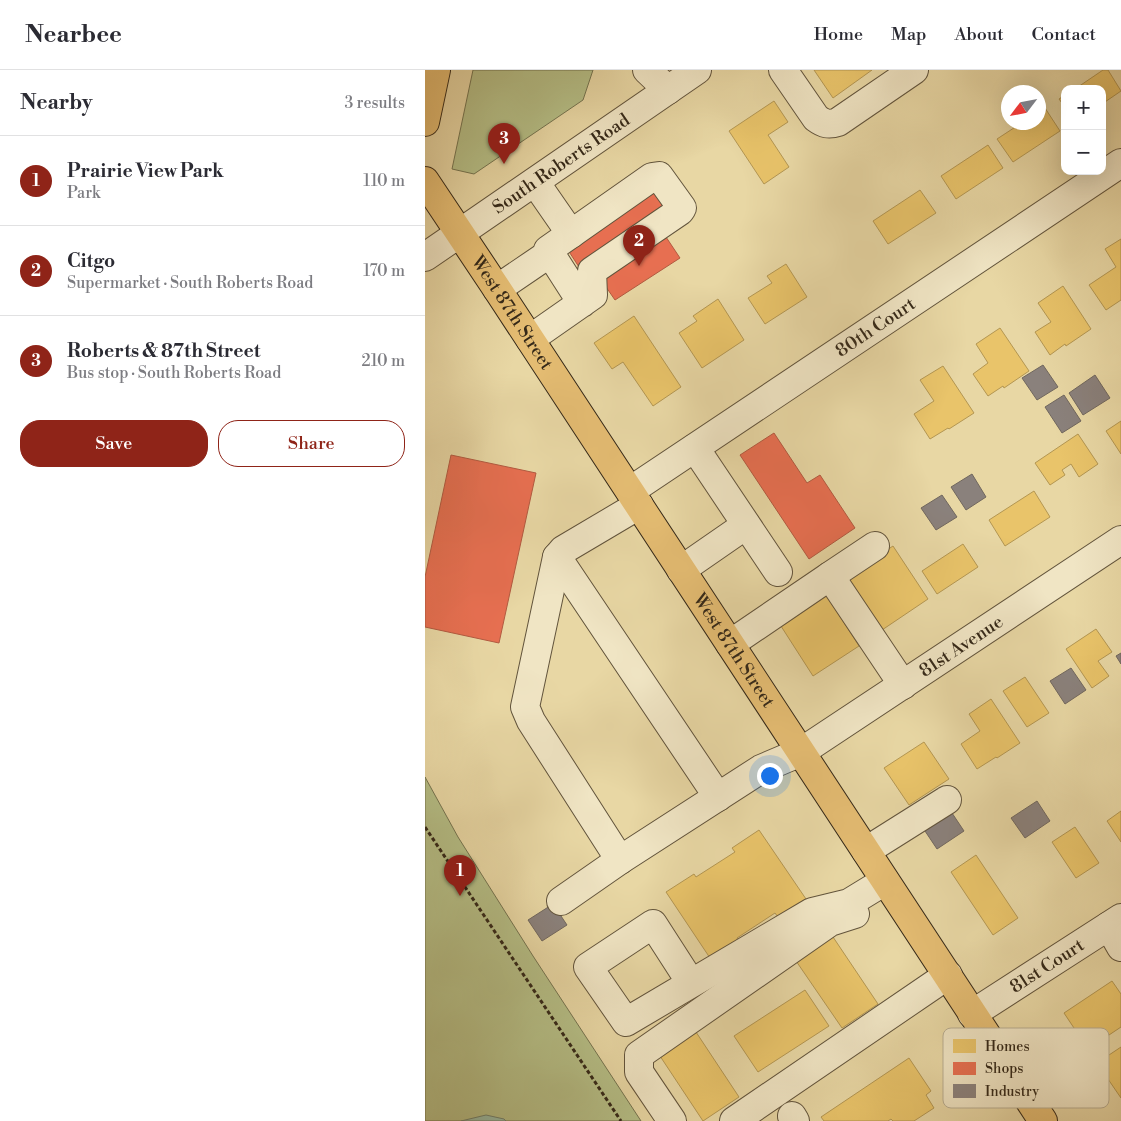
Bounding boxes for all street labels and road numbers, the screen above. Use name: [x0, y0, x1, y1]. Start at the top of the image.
street label: South Roberts Road: [488, 108, 635, 219]
street label: West 87th Street: [466, 250, 559, 375]
street label: 80th Court: [831, 292, 920, 362]
street label: West 87th Street: [688, 588, 780, 712]
street label: 81st Avenue: [915, 610, 1007, 682]
street label: 81st Court: [1005, 933, 1089, 998]

